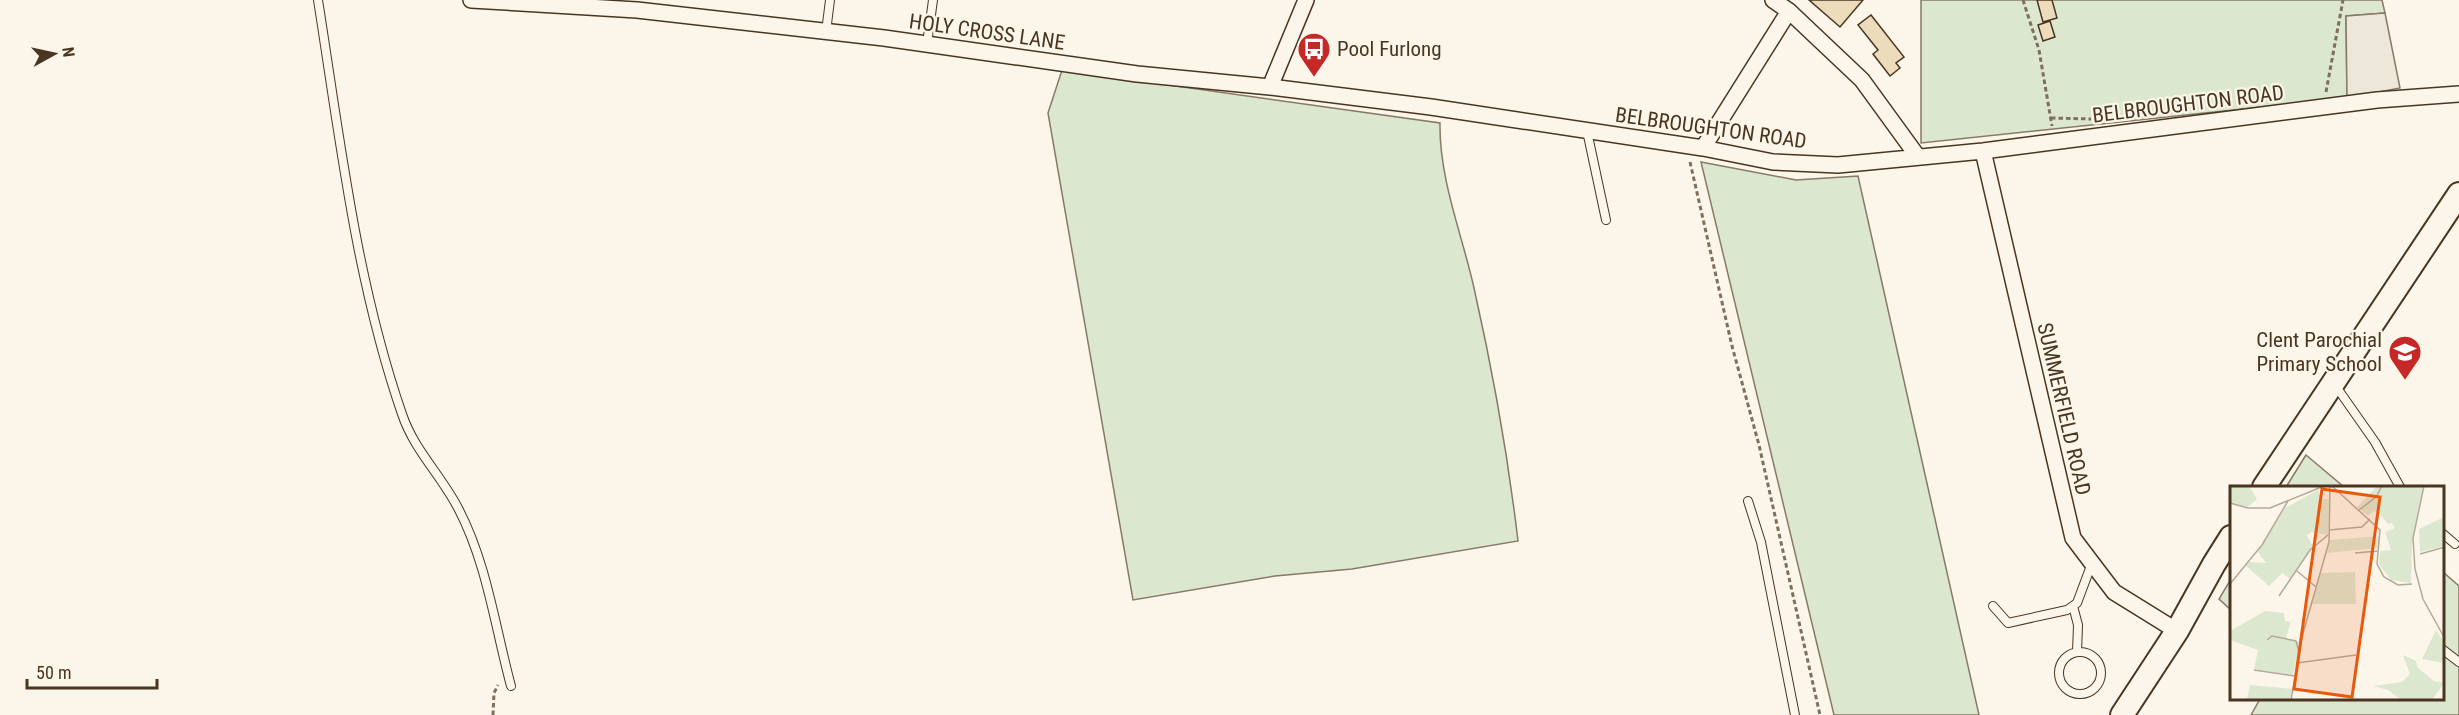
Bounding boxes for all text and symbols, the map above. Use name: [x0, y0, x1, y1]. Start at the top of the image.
street label: HOLY CROSS LANE: [908, 9, 1066, 55]
north arrow: [24, 24, 84, 84]
bus stop icon: Pool Furlong: [1296, 31, 1332, 78]
place label: Pool Furlong: [1337, 37, 1442, 61]
text: N: [58, 46, 78, 58]
street label: BELBROUGHTON ROAD: [2091, 80, 2285, 128]
street label: BELBROUGHTON ROAD: [1614, 103, 1808, 153]
street label: SUMMERFIELD ROAD: [2032, 320, 2096, 498]
place label: Clent Parochial Primary School: [2256, 328, 2382, 376]
school or university icon: Clent Parochial Primary School: [2387, 334, 2423, 381]
inset map: [2230, 486, 2444, 700]
scale bar: [27, 652, 158, 690]
text: 50 m: [36, 662, 71, 683]

